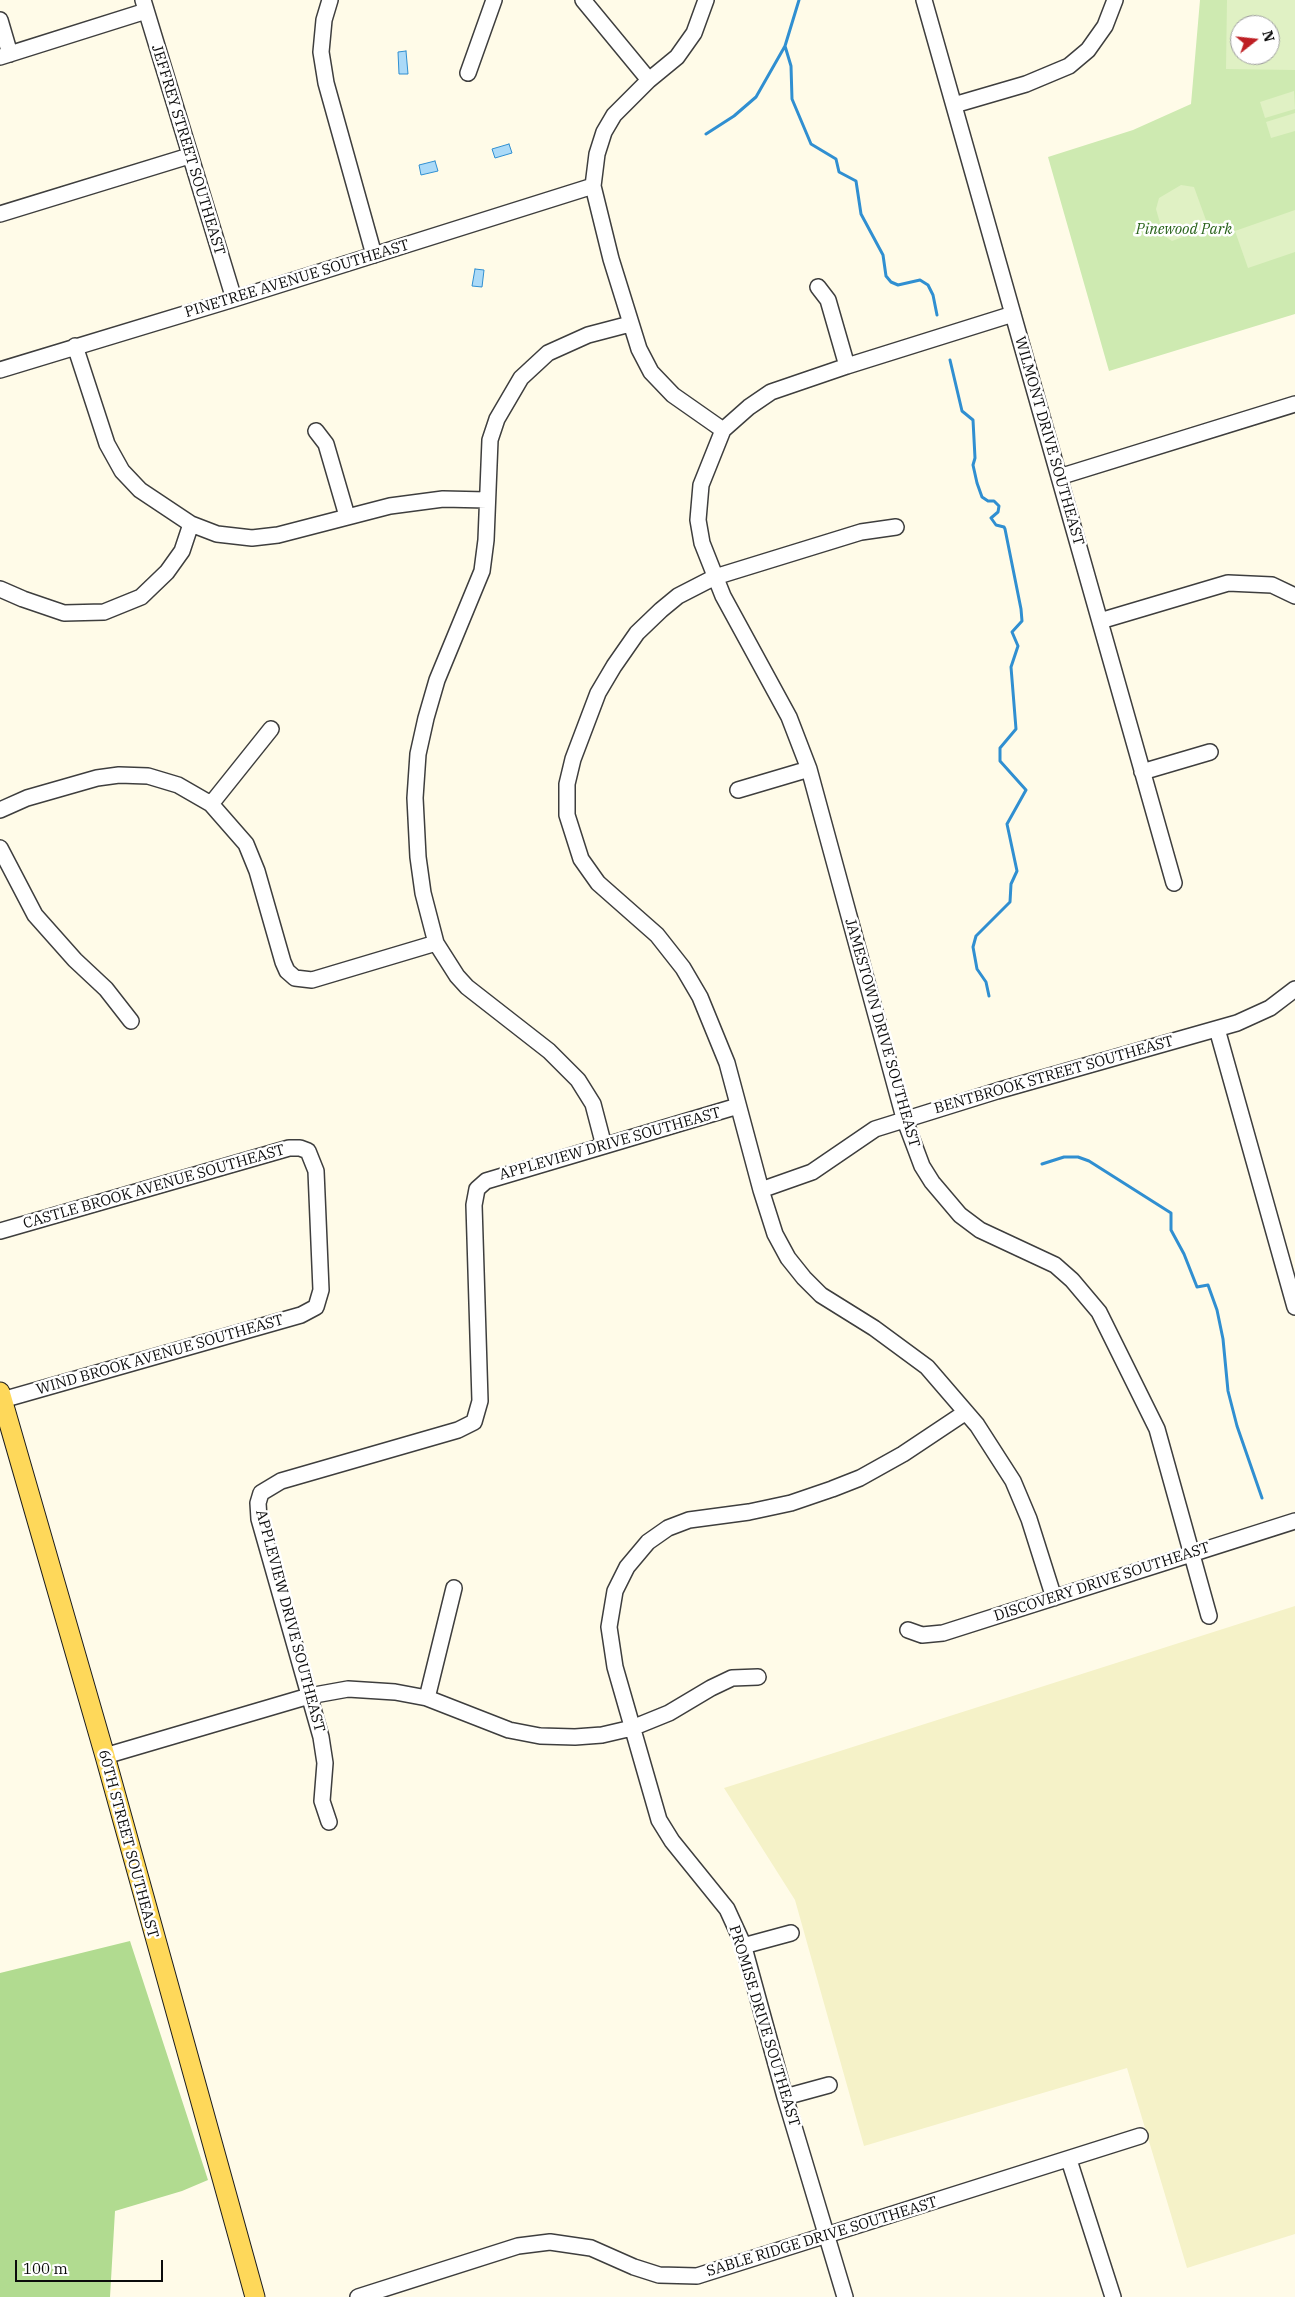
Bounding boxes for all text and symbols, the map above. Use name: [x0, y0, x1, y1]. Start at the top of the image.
north arrow: [1230, 15, 1280, 65]
text: N: [1258, 28, 1279, 44]
street label: JEFFREY STREET SOUTHEAST: [147, 43, 229, 257]
park label: Pinewood Park: [1136, 221, 1232, 239]
street label: PINETREE AVENUE SOUTHEAST: [183, 236, 411, 322]
street label: WILMONT DRIVE SOUTHEAST: [1010, 334, 1088, 548]
street label: JAMESTOWN DRIVE SOUTHEAST: [841, 916, 923, 1150]
street label: BENTBROOK STREET SOUTHEAST: [932, 1032, 1176, 1118]
street label: APPLEVIEW DRIVE SOUTHEAST: [497, 1104, 723, 1184]
street label: CASTLE BROOK AVENUE SOUTHEAST: [21, 1141, 287, 1233]
street label: WIND BROOK AVENUE SOUTHEAST: [34, 1311, 286, 1399]
street label: APPLEVIEW DRIVE SOUTHEAST: [252, 1508, 328, 1734]
street label: DISCOVERY DRIVE SOUTHEAST: [992, 1539, 1212, 1625]
street label: 60TH STREET SOUTHEAST: [94, 1748, 162, 1940]
street label: PROMISE DRIVE SOUTHEAST: [725, 1923, 803, 2129]
street label: SABLE RIDGE DRIVE SOUTHEAST: [704, 2193, 940, 2281]
scale bar: [18, 2250, 165, 2282]
text: 100 m: [23, 2259, 68, 2278]

